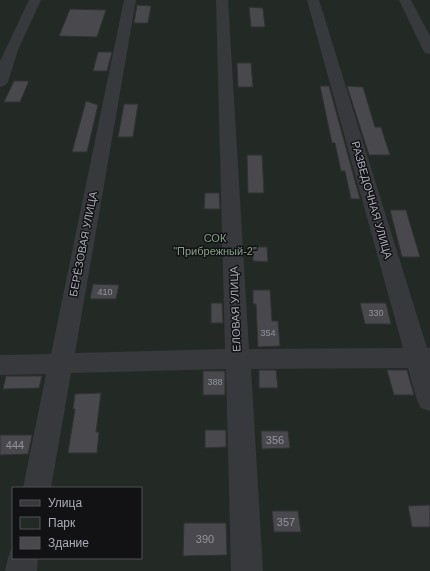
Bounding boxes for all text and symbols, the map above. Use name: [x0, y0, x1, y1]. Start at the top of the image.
street label: РАЗВЕДОЧНАЯ УЛИЦА: [349, 140, 395, 261]
street label: БЕРЁЗОВАЯ УЛИЦА: [67, 190, 99, 298]
park label: СОК "Прибрежный-2": [173, 232, 257, 257]
street label: ЕЛОВАЯ УЛИЦА: [227, 265, 242, 352]
house number: 410: [97, 287, 113, 297]
house number: 330: [368, 308, 384, 318]
house number: 354: [260, 328, 276, 338]
house number: 388: [207, 377, 223, 387]
house number: 356: [266, 434, 284, 446]
house number: 444: [6, 439, 24, 451]
legend: [12, 487, 142, 559]
text: Улица: [48, 496, 82, 510]
text: Парк: [48, 516, 76, 530]
house number: 357: [277, 516, 295, 528]
house number: 390: [196, 533, 214, 545]
text: Здание: [48, 536, 89, 550]

